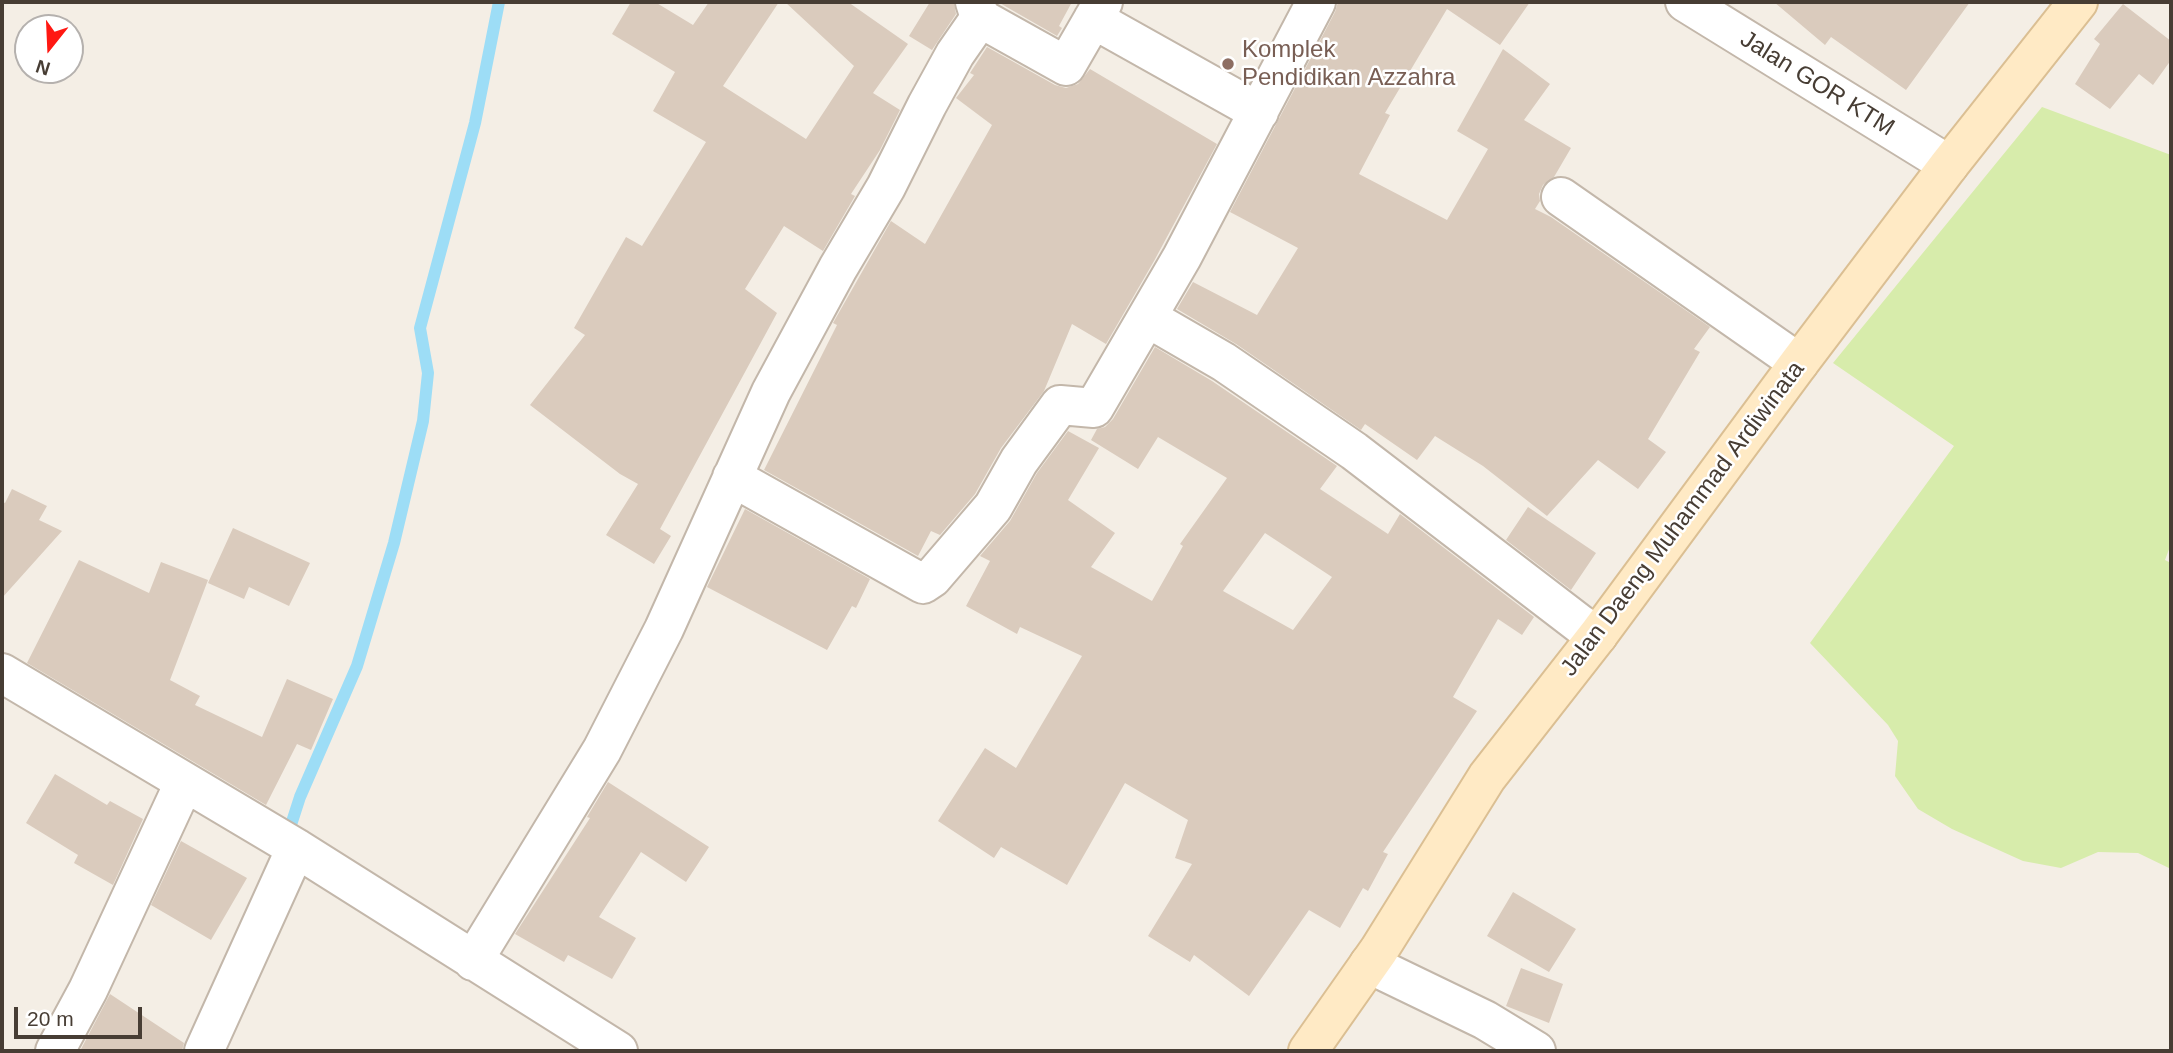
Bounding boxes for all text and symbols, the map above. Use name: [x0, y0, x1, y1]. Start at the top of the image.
north arrow: [14, 14, 84, 84]
street label: Jalan GOR KTM: [1735, 25, 1899, 143]
place label: Komplek Pendidikan Azzahra: [1242, 36, 1455, 92]
text: N: [33, 55, 53, 80]
marker: Komplek Pendidikan Azzahra: [1220, 56, 1236, 72]
street label: Jalan Daeng Muhammad Ardiwinata: [1555, 356, 1811, 682]
scale bar: [18, 993, 145, 1038]
text: 20 m: [27, 1007, 74, 1030]

